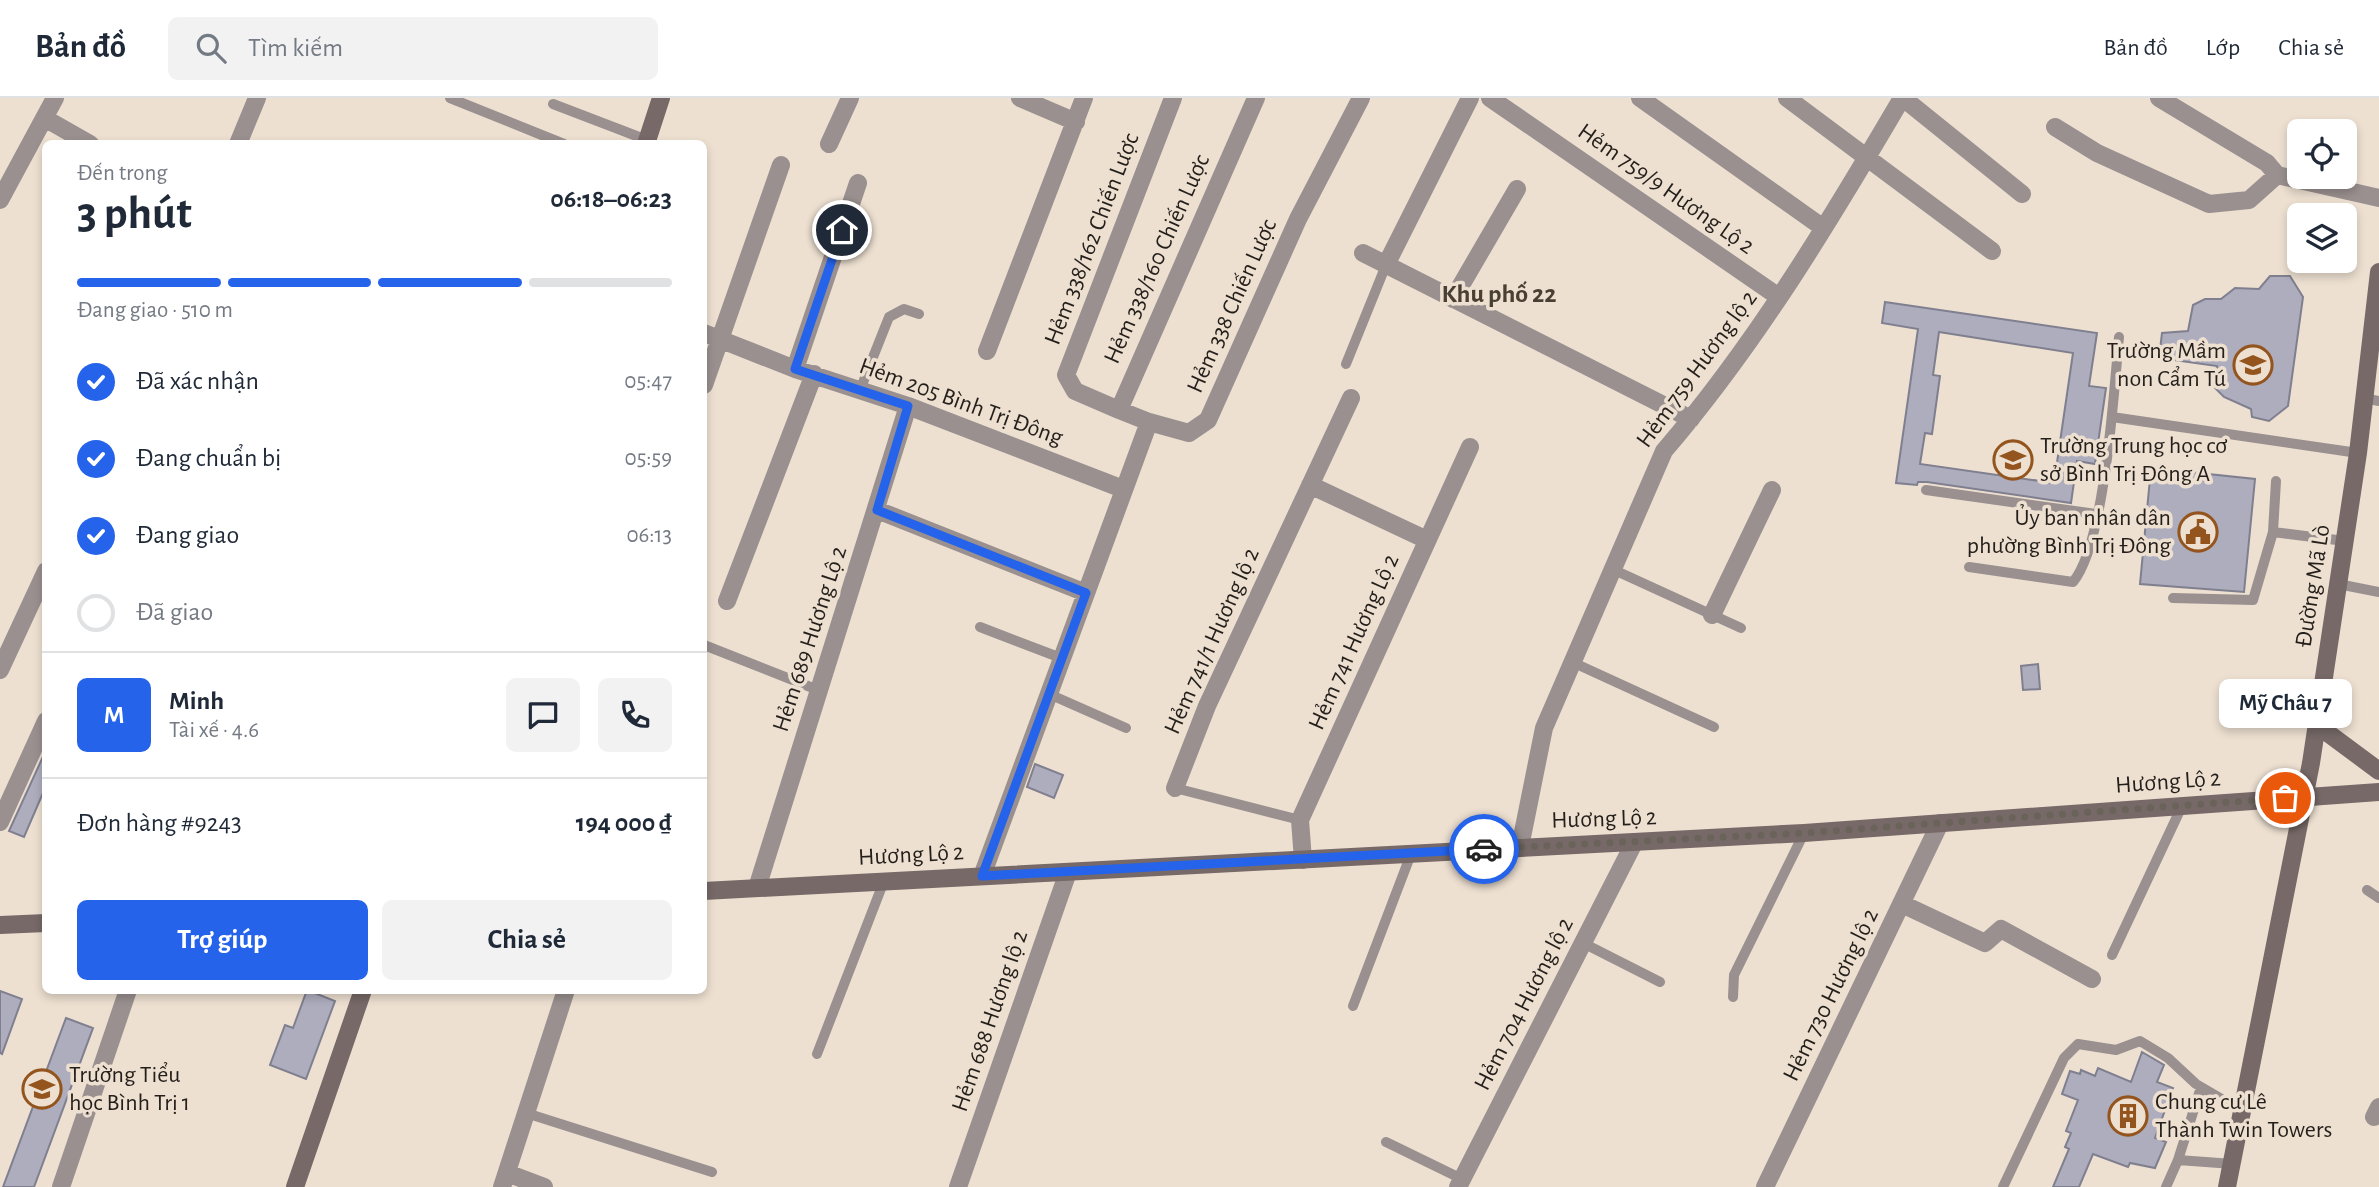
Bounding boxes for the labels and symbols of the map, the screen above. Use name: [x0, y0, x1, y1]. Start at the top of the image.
street label: Hẻm 759/9 Hương Lộ 2: [1573, 119, 1759, 259]
street label: Hẻm 338/162 Chiến Lược: [1041, 130, 1143, 348]
street label: Hẻm 338/160 Chiến Lược: [1100, 151, 1214, 367]
pin: [812, 200, 872, 260]
street label: Hẻm 338 Chiến Lược: [1183, 216, 1281, 396]
district label: Khu phố 22: [1441, 281, 1557, 307]
street label: Hẻm 759 Hương lộ 2: [1632, 286, 1762, 452]
place label: Trường Mầm non Cẩm Tú: [2107, 339, 2226, 391]
school or university icon: Trường Mầm non Cẩm Tú: [2232, 344, 2274, 386]
street label: Hẻm 205 Bình Trị Đông: [856, 354, 1066, 450]
place label: Trường Trung học cơ sở Bình Trị Đông A: [2040, 434, 2228, 486]
school or university icon: Trường Trung học cơ sở Bình Trị Đông A: [1992, 439, 2034, 481]
place label: Ủy ban nhân dân phường Bình Trị Đông: [1967, 504, 2171, 558]
public building icon: Ủy ban nhân dân phường Bình Trị Đông: [2177, 511, 2219, 553]
street label: Đường Mã Lò: [2291, 523, 2335, 649]
street label: Hẻm 689 Hương Lộ 2: [769, 543, 851, 735]
street label: Hẻm 741/1 Hương lộ 2: [1160, 544, 1264, 738]
street label: Hẻm 741 Hương Lộ 2: [1304, 550, 1404, 733]
callout: Mỹ Châu 7: [2218, 679, 2352, 728]
street label: Hương Lộ 2: [2114, 766, 2222, 798]
pin: [2255, 768, 2315, 828]
street label: Hương Lộ 2: [1551, 805, 1657, 833]
courier: [1449, 814, 1519, 884]
street label: Hương Lộ 2: [858, 840, 964, 870]
street label: Hẻm 730 Hương lộ 2: [1779, 905, 1883, 1085]
street label: Hẻm 704 Hương lộ 2: [1470, 914, 1578, 1094]
street label: Hẻm 688 Hương lộ 2: [948, 927, 1032, 1115]
place label: Trường Tiểu học Bình Trị 1: [69, 1062, 190, 1115]
school or university icon: Trường Tiểu học Bình Trị 1: [21, 1068, 63, 1110]
place label: Chung cư Lê Thành Twin Towers: [2155, 1090, 2332, 1142]
building icon: Chung cư Lê Thành Twin Towers: [2107, 1095, 2149, 1137]

